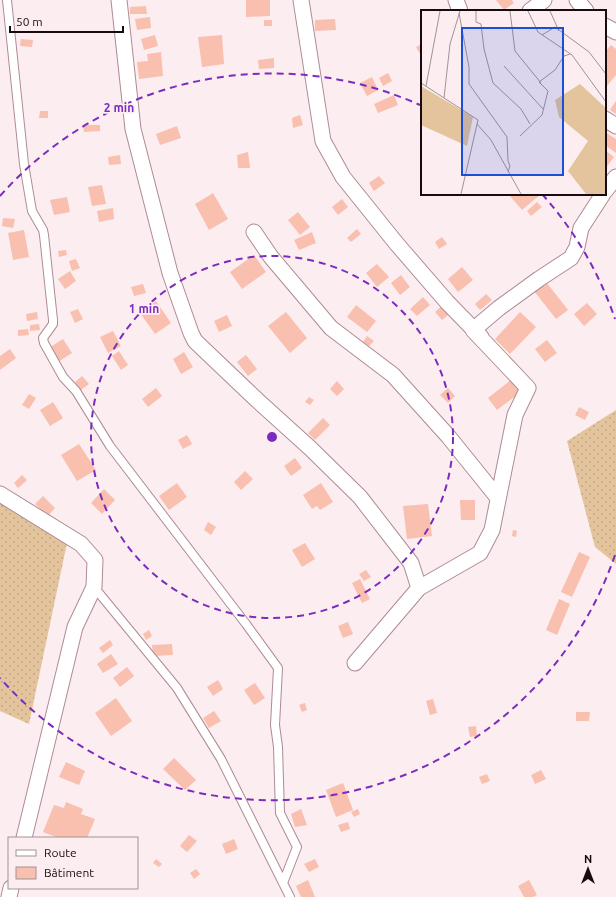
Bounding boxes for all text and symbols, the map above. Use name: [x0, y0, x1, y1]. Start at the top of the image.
scale bar: [10, 8, 123, 34]
inset map: [421, 10, 606, 195]
text: 50 m: [16, 15, 43, 28]
text: 2 min: [104, 101, 134, 114]
text: 1 min: [129, 302, 159, 315]
centre of rings: [265, 430, 279, 444]
legend: [8, 837, 138, 889]
text: Route: [44, 846, 77, 859]
north arrow: [568, 849, 608, 889]
text: N: [584, 853, 592, 865]
text: Bâtiment: [44, 866, 94, 879]

